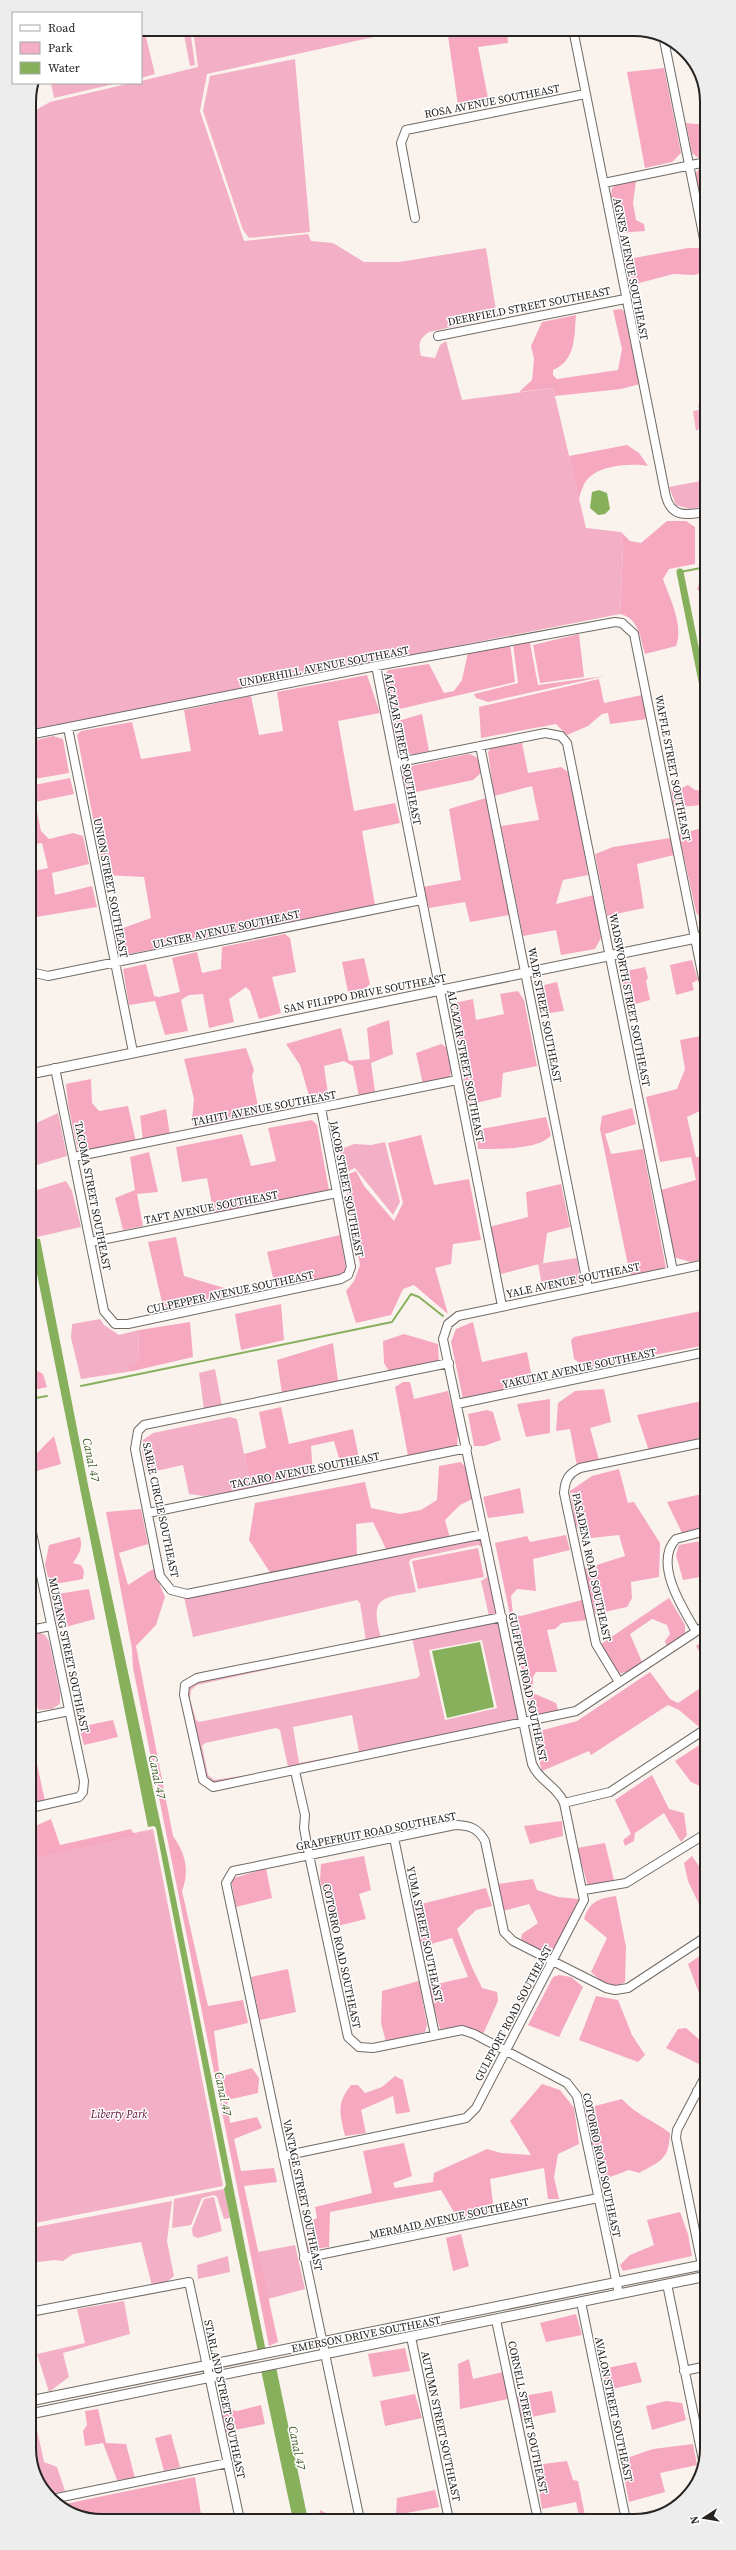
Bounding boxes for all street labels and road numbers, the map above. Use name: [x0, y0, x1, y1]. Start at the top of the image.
street label: ROSA AVENUE SOUTHEAST: [423, 81, 561, 122]
street label: AGNES AVENUE SOUTHEAST: [609, 197, 652, 342]
street label: DEERFIELD STREET SOUTHEAST: [446, 283, 612, 330]
street label: UNDERHILL AVENUE SOUTHEAST: [238, 643, 411, 690]
street label: ALCAZAR STREET SOUTHEAST: [380, 672, 425, 827]
street label: WAFFLE STREET SOUTHEAST: [651, 694, 694, 843]
street label: UNION STREET SOUTHEAST: [90, 817, 131, 960]
street label: ULSTER AVENUE SOUTHEAST: [151, 906, 301, 952]
street label: WADSWORTH STREET SOUTHEAST: [605, 912, 654, 1088]
street label: WADE STREET SOUTHEAST: [524, 946, 565, 1084]
street label: SAN FILIPPO DRIVE SOUTHEAST: [283, 970, 448, 1017]
street label: ALCAZAR STREET SOUTHEAST: [443, 989, 488, 1144]
street label: TAHITI AVENUE SOUTHEAST: [191, 1087, 338, 1130]
street label: JACOB STREET SOUTHEAST: [326, 1119, 367, 1259]
street label: TACOMA STREET SOUTHEAST: [71, 1120, 114, 1272]
street label: TAFT AVENUE SOUTHEAST: [143, 1187, 280, 1228]
street label: YALE AVENUE SOUTHEAST: [505, 1259, 642, 1302]
street label: CULPEPPER AVENUE SOUTHEAST: [145, 1267, 315, 1318]
street label: YAKUTAT AVENUE SOUTHEAST: [501, 1345, 658, 1392]
street label: SABLE CIRCLE SOUTHEAST: [139, 1441, 182, 1579]
street label: TACARO AVENUE SOUTHEAST: [229, 1449, 381, 1492]
street label: PASADENA ROAD SOUTHEAST: [568, 1491, 615, 1643]
street label: MUSTANG STREET SOUTHEAST: [45, 1576, 92, 1734]
street label: GULFPORT ROAD SOUTHEAST: [504, 1611, 551, 1763]
street label: GRAPEFRUIT ROAD SOUTHEAST: [295, 1808, 458, 1854]
street label: YUMA STREET SOUTHEAST: [403, 1865, 446, 2004]
street label: COTORRO ROAD SOUTHEAST: [319, 1882, 364, 2030]
street label: GULFPORT ROAD SOUTHEAST: [471, 1942, 556, 2084]
street label: COTORRO ROAD SOUTHEAST: [579, 2091, 624, 2239]
street label: VANTAGE STREET SOUTHEAST: [279, 2118, 326, 2273]
street label: MERMAID AVENUE SOUTHEAST: [368, 2194, 531, 2243]
street label: EMERSON DRIVE SOUTHEAST: [290, 2313, 442, 2356]
street label: STARLAND STREET SOUTHEAST: [200, 2318, 249, 2480]
street label: AVALON STREET SOUTHEAST: [591, 2335, 636, 2483]
street label: CORNELL STREET SOUTHEAST: [504, 2339, 551, 2495]
street label: AUTUMN STREET SOUTHEAST: [417, 2349, 464, 2503]

